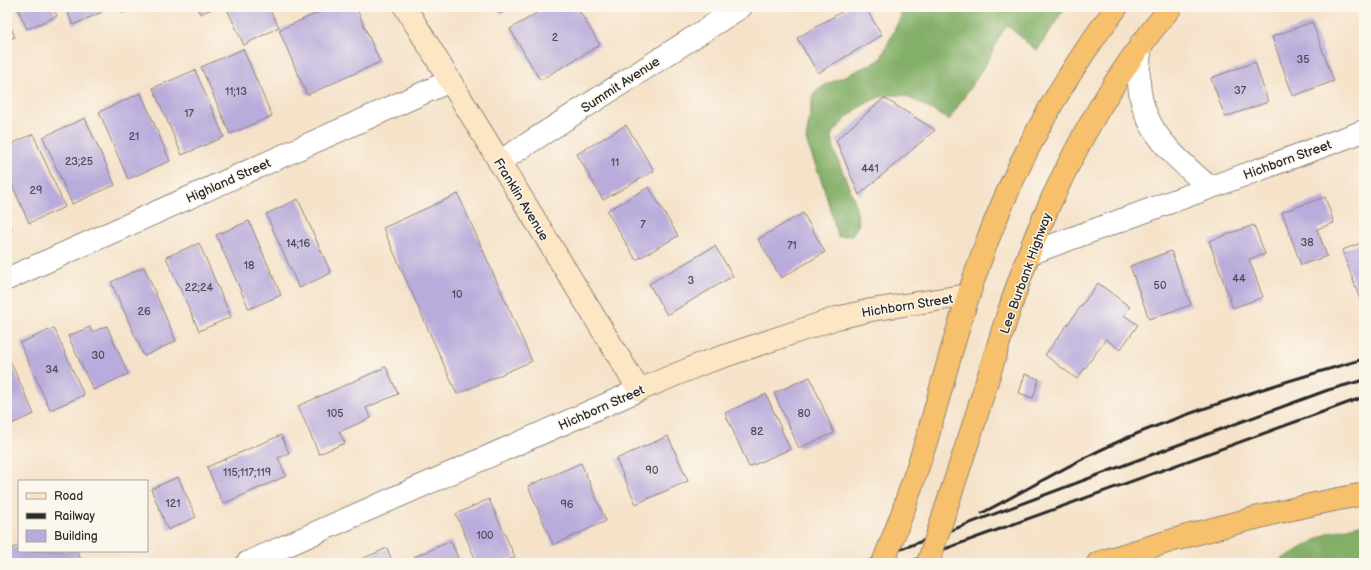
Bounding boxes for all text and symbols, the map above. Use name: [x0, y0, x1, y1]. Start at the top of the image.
house number: 2: [552, 31, 559, 44]
street label: Summit Avenue: [578, 53, 663, 116]
house number: 35: [1296, 53, 1310, 66]
house number: 37: [1234, 84, 1247, 97]
house number: 11;13: [225, 85, 247, 98]
house number: 17: [184, 107, 194, 120]
house number: 21: [129, 130, 139, 143]
street label: Hichborn Street: [1241, 137, 1334, 183]
house number: 23;25: [65, 155, 93, 168]
street label: Highland Street: [184, 155, 273, 207]
street label: Franklin Avenue: [490, 155, 552, 244]
house number: 11: [611, 156, 619, 169]
house number: 441: [861, 162, 879, 175]
house number: 29: [30, 184, 42, 197]
street label: Lee Burbank Highway: [997, 210, 1055, 336]
house number: 7: [640, 218, 646, 231]
house number: 38: [1300, 236, 1314, 249]
house number: 14;16: [286, 237, 310, 250]
house number: 71: [787, 239, 797, 252]
house number: 18: [244, 259, 254, 272]
house number: 44: [1232, 272, 1246, 285]
house number: 3: [688, 274, 695, 287]
house number: 50: [1154, 279, 1167, 292]
house number: 22;24: [185, 281, 213, 294]
house number: 10: [452, 288, 463, 301]
street label: Hichborn Street: [860, 291, 954, 321]
house number: 26: [137, 305, 151, 318]
house number: 30: [91, 349, 105, 362]
house number: 34: [45, 363, 59, 376]
street label: Hichborn Street: [556, 382, 647, 434]
house number: 105: [326, 407, 344, 420]
house number: 80: [798, 407, 811, 420]
house number: 82: [751, 425, 764, 438]
house number: 90: [646, 464, 659, 477]
house number: 115;117;119: [223, 466, 271, 479]
legend: [18, 480, 148, 552]
text: Road: [54, 489, 83, 504]
house number: 121: [166, 497, 180, 510]
house number: 96: [560, 498, 574, 511]
text: Railway: [54, 509, 96, 524]
text: Building: [54, 529, 98, 544]
house number: 100: [476, 529, 494, 542]

